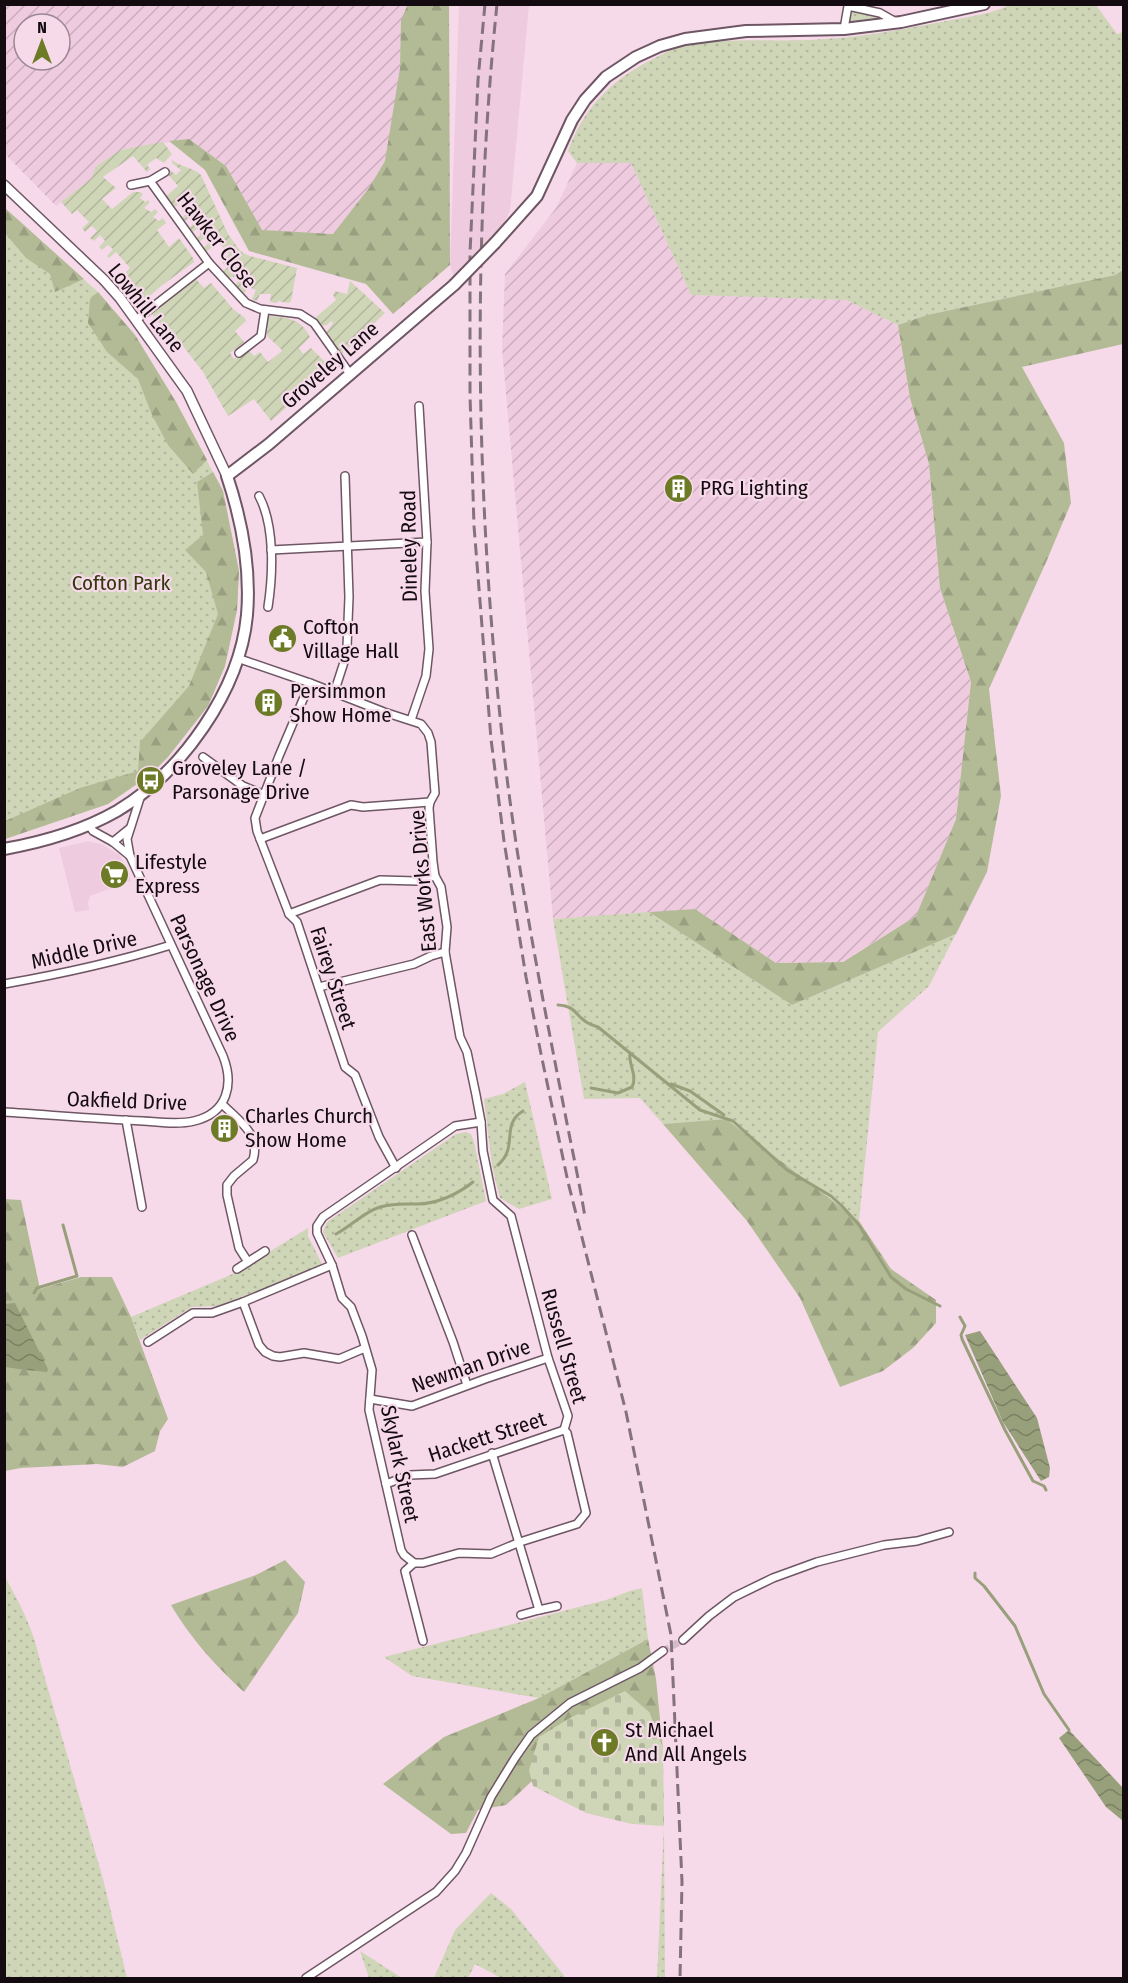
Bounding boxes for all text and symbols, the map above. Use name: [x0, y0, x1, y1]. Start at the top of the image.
north arrow: [12, 12, 72, 72]
text: N: [37, 18, 47, 37]
street label: Hawker Close: [171, 187, 263, 293]
street label: Lowhill Lane: [102, 258, 190, 358]
street label: Groveley Lane: [276, 316, 384, 414]
building icon: PRG Lighting: [663, 472, 695, 504]
place label: PRG Lighting: [700, 475, 808, 501]
street label: Dineley Road: [395, 490, 423, 602]
park label: Cofton Park: [72, 570, 171, 596]
place label: Cofton Village Hall: [303, 614, 399, 664]
public building icon: Cofton Village Hall: [266, 623, 298, 655]
place label: Persimmon Show Home: [290, 678, 392, 728]
building icon: Persimmon Show Home: [253, 687, 285, 719]
place label: Groveley Lane / Parsonage Drive: [172, 755, 310, 805]
bus stop icon: Groveley Lane / Parsonage Drive: [135, 764, 167, 796]
street label: East Works Drive: [404, 809, 442, 953]
place label: Lifestyle Express: [135, 849, 207, 899]
supermarket icon: Lifestyle Express: [98, 858, 130, 890]
street label: Parsonage Drive: [164, 910, 246, 1046]
street label: Fairey Street: [304, 923, 362, 1033]
street label: Middle Drive: [28, 925, 140, 975]
street label: Oakfield Drive: [66, 1086, 188, 1116]
place label: Charles Church Show Home: [245, 1103, 373, 1153]
building icon: Charles Church Show Home: [208, 1112, 240, 1144]
street label: Russell Street: [535, 1286, 593, 1407]
street label: Newman Drive: [408, 1334, 534, 1398]
street label: Skylark Street: [375, 1403, 425, 1525]
street label: Hackett Street: [425, 1406, 549, 1468]
place label: St Michael And All Angels: [625, 1717, 747, 1767]
church icon: St Michael And All Angels: [588, 1726, 620, 1758]

